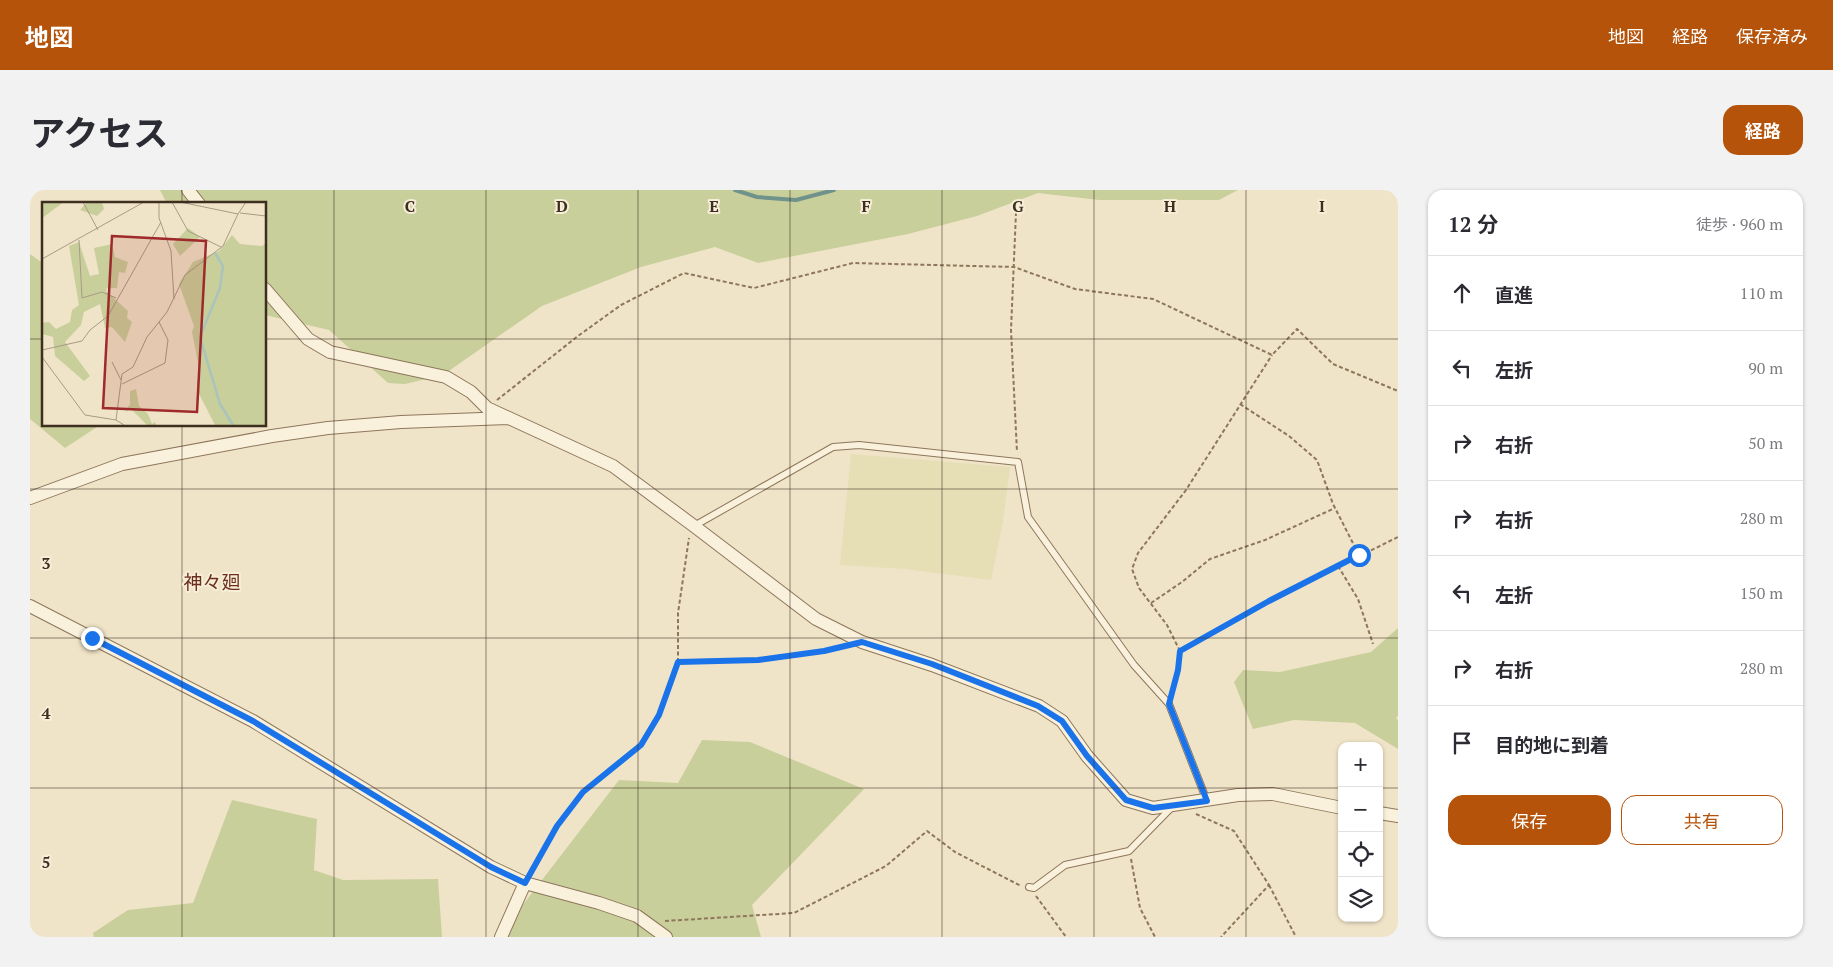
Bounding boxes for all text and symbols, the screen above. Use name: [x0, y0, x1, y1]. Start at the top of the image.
text: 地図: [25, 21, 73, 53]
text: 地図: [1608, 24, 1644, 48]
text: 経路: [1672, 24, 1708, 48]
text: 保存済み: [1736, 24, 1808, 48]
button: 経路: [1723, 105, 1803, 155]
text: アクセス: [30, 110, 168, 156]
text: C: [405, 195, 415, 217]
text: D: [556, 195, 568, 217]
text: E: [709, 195, 719, 217]
text: F: [861, 195, 871, 217]
text: G: [1012, 195, 1024, 217]
text: H: [1164, 195, 1176, 217]
text: I: [1319, 195, 1325, 217]
inset map: [42, 202, 266, 426]
text: 12 分: [1448, 210, 1498, 238]
text: 徒歩 · 960 m: [1696, 213, 1783, 235]
icon: ahead: [1448, 279, 1476, 307]
text: 直進: [1495, 282, 1533, 307]
text: 110 m: [1740, 282, 1783, 304]
icon: left: [1448, 354, 1476, 382]
text: 左折: [1495, 357, 1533, 382]
text: 90 m: [1748, 357, 1783, 379]
icon: right: [1448, 429, 1476, 457]
text: 右折: [1495, 432, 1533, 457]
text: 50 m: [1748, 432, 1783, 454]
icon: right: [1448, 504, 1476, 532]
text: 右折: [1495, 507, 1533, 532]
text: 280 m: [1740, 507, 1783, 529]
route start: [1348, 544, 1371, 567]
text: 3: [41, 552, 51, 574]
district label: 神々廻: [183, 569, 241, 594]
icon: left: [1448, 579, 1476, 607]
text: 左折: [1495, 582, 1533, 607]
text: 150 m: [1740, 582, 1783, 604]
route end: [81, 627, 104, 650]
icon: right: [1448, 654, 1476, 682]
text: 右折: [1495, 657, 1533, 682]
text: 280 m: [1740, 657, 1783, 679]
text: 4: [41, 702, 51, 724]
icon: arrive: [1448, 729, 1476, 757]
text: 目的地に到着: [1495, 732, 1609, 757]
map controls: [1338, 742, 1383, 922]
button: +: [1338, 742, 1383, 787]
button: −: [1338, 787, 1383, 832]
button: 保存: [1448, 795, 1611, 845]
button: 共有: [1621, 795, 1783, 845]
button: locate: [1338, 832, 1383, 877]
text: 5: [41, 851, 51, 873]
button: layers: [1338, 877, 1383, 922]

